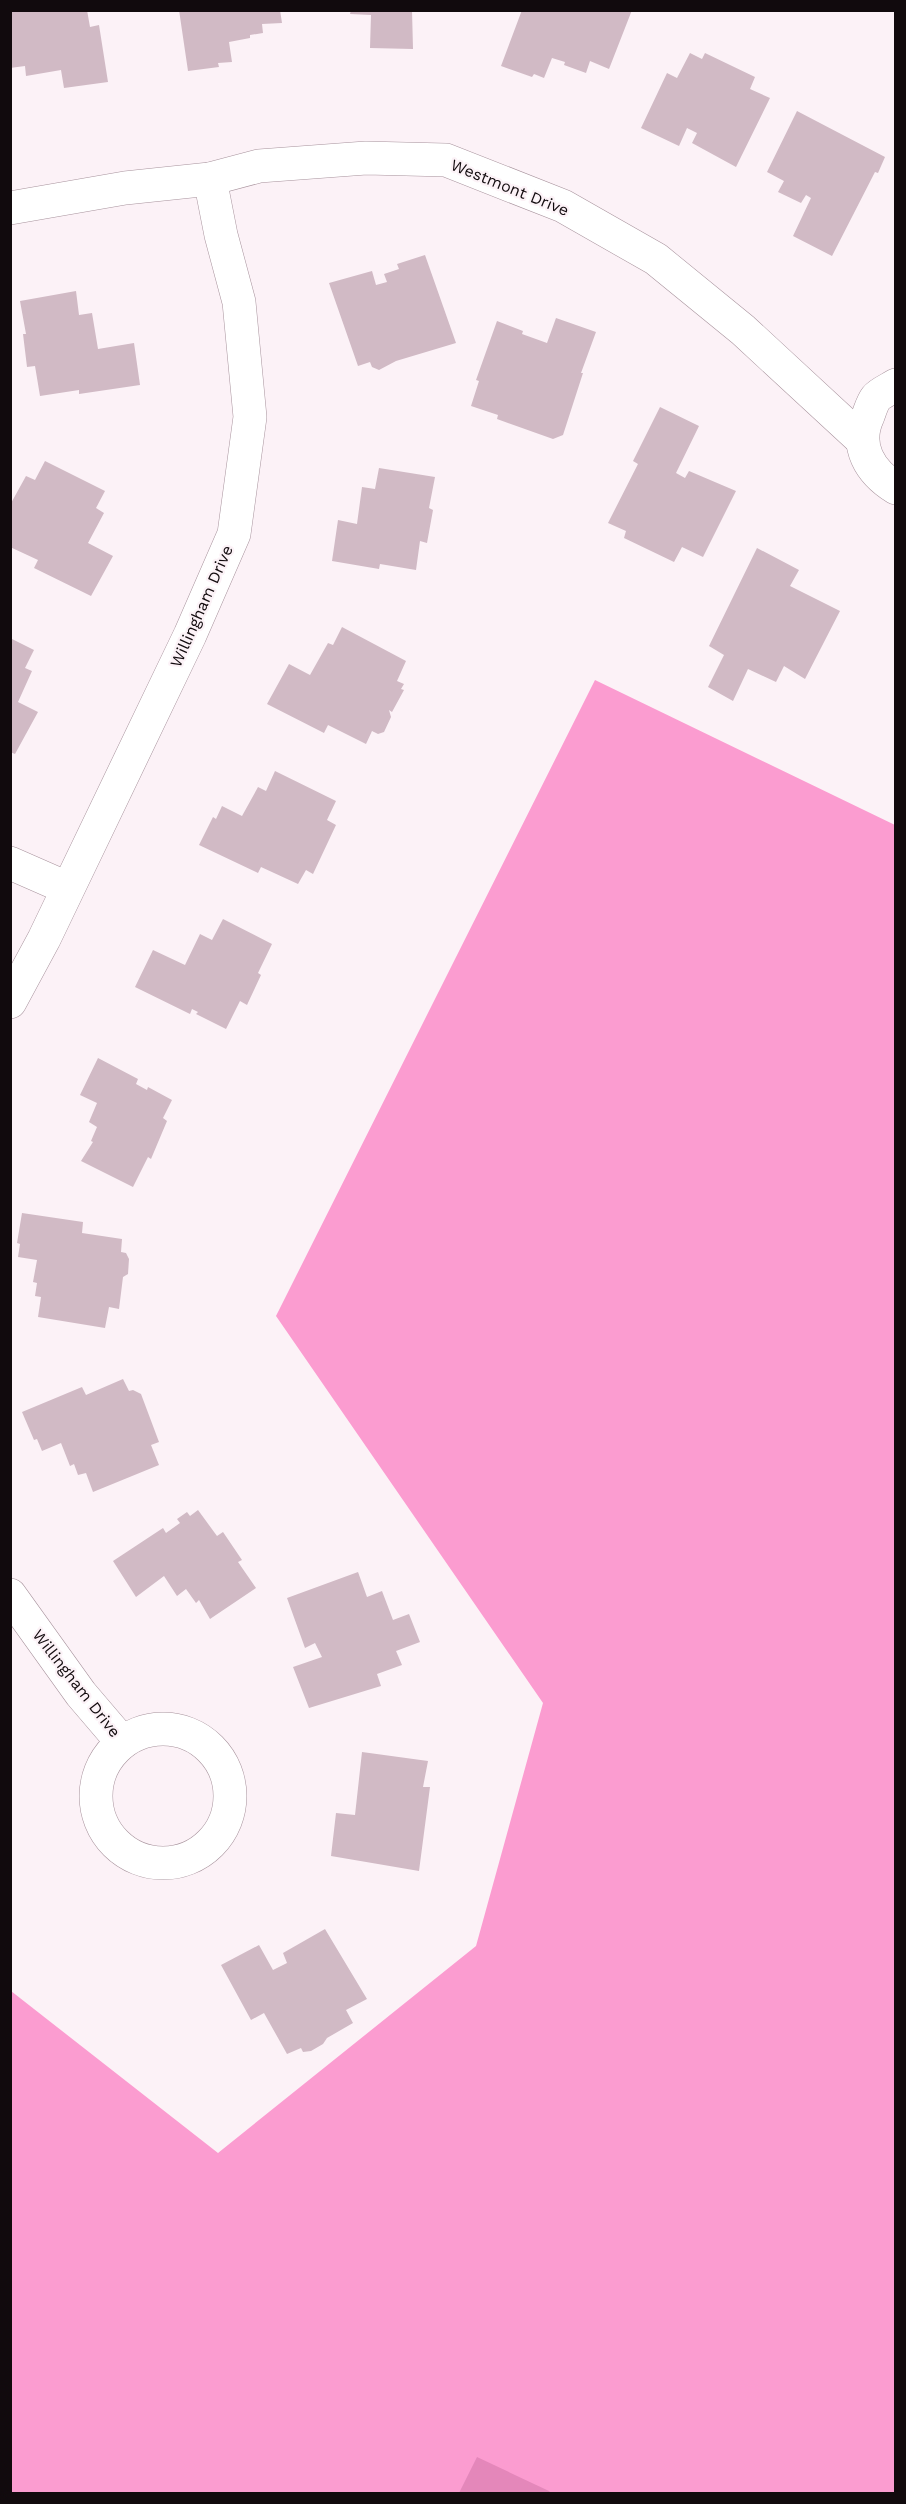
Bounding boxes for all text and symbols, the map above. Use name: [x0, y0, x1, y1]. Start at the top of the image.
street label: Westmont Drive: [448, 155, 572, 220]
street label: Willingham Drive: [166, 542, 237, 670]
street label: Willingham Drive: [29, 1626, 125, 1741]

